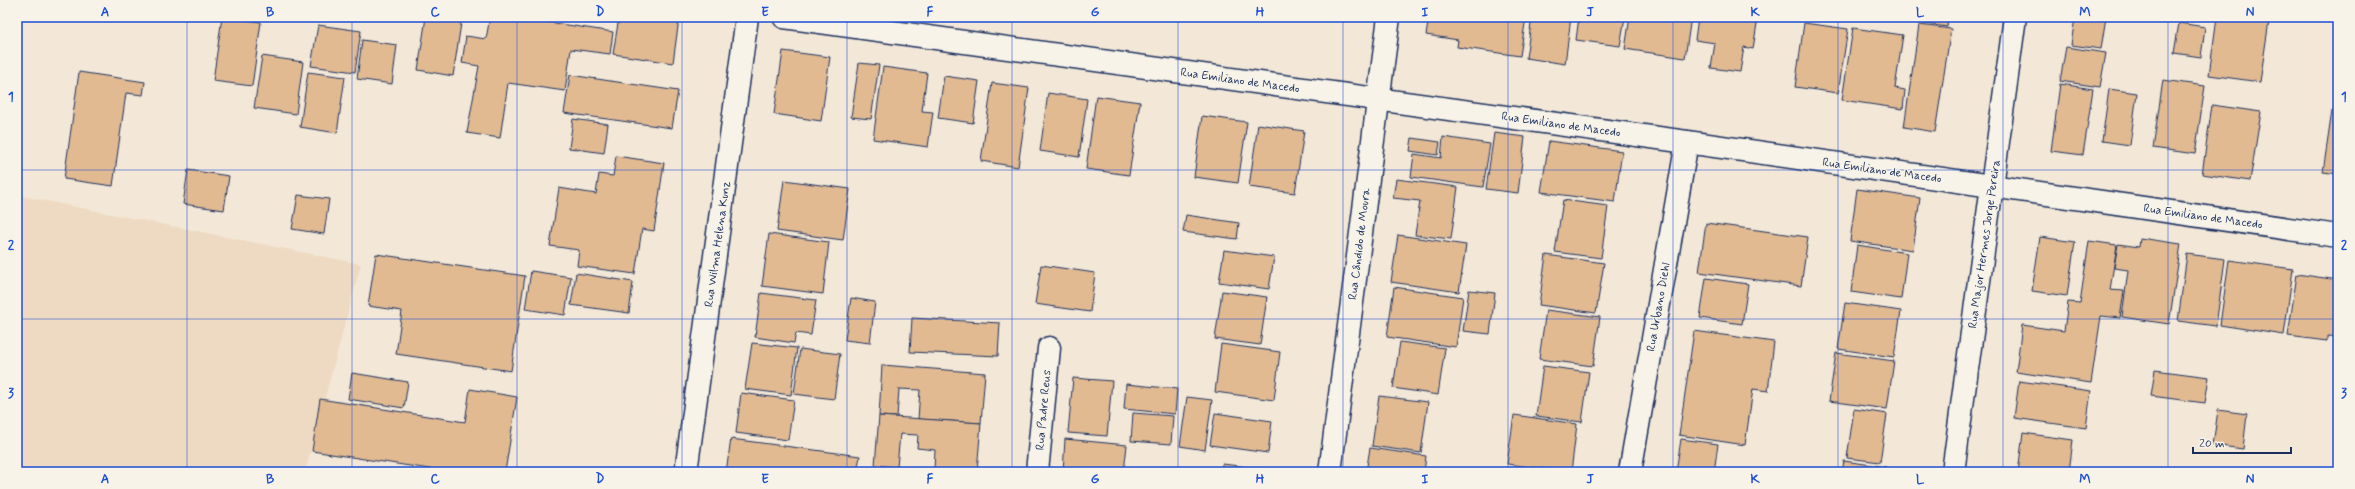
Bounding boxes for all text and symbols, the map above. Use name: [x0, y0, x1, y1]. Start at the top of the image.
text: A: [101, 4, 109, 21]
text: B: [266, 4, 275, 21]
text: C: [430, 4, 440, 21]
text: D: [596, 4, 605, 21]
text: E: [761, 4, 769, 21]
text: F: [927, 4, 934, 21]
text: G: [1091, 4, 1100, 21]
text: H: [1256, 4, 1265, 21]
text: I: [1422, 4, 1429, 21]
text: J: [1586, 4, 1594, 21]
text: K: [1750, 4, 1760, 21]
text: L: [1916, 4, 1925, 21]
text: M: [2079, 4, 2091, 21]
text: N: [2246, 4, 2255, 21]
street label: Rua Emiliano de Macedo: [1179, 65, 1301, 97]
text: 1: [8, 89, 14, 106]
text: 1: [2341, 89, 2347, 106]
street label: Rua Emiliano de Macedo: [1500, 109, 1622, 141]
street label: Rua Emiliano de Macedo: [1821, 155, 1943, 187]
street label: Rua Major Hermes Jorge Pereira: [1965, 159, 2005, 330]
street label: Rua Wilma Helena Kunz: [701, 180, 735, 308]
street label: Rua Cândido de Moura: [1345, 186, 1375, 301]
street label: Rua Emiliano de Macedo: [2142, 201, 2264, 233]
text: 2: [8, 237, 15, 254]
text: 2: [2341, 237, 2348, 254]
street label: Rua Urbano Diehl: [1643, 262, 1675, 353]
street label: Rua Padre Reus: [1033, 369, 1055, 451]
text: 3: [8, 385, 14, 402]
text: 3: [2341, 385, 2347, 402]
scale bar: [2193, 429, 2291, 455]
text: 20 m: [2199, 436, 2225, 452]
text: A: [101, 471, 109, 488]
text: B: [266, 471, 275, 488]
text: C: [430, 471, 440, 488]
text: D: [596, 471, 605, 488]
text: E: [761, 471, 769, 488]
text: F: [927, 471, 934, 488]
text: G: [1091, 471, 1100, 488]
text: H: [1256, 471, 1265, 488]
text: I: [1422, 471, 1429, 488]
text: J: [1586, 471, 1594, 488]
text: K: [1750, 471, 1760, 488]
text: L: [1916, 471, 1925, 488]
text: M: [2079, 471, 2091, 488]
text: N: [2246, 471, 2255, 488]

